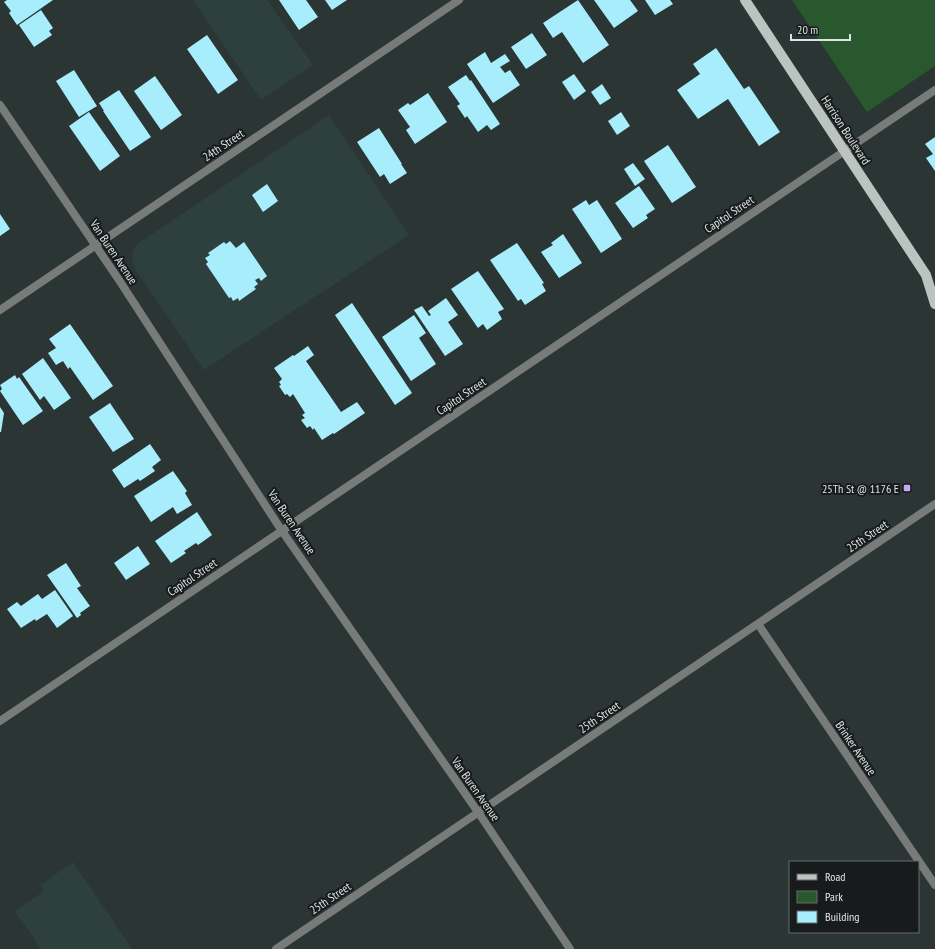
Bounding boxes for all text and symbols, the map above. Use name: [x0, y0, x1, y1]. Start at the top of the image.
scale bar: [791, 16, 850, 42]
text: 20 m: [797, 22, 818, 37]
street label: Harrison Boulevard: [818, 93, 874, 167]
street label: 24th Street: [199, 125, 247, 164]
street label: Capitol Street: [701, 192, 757, 236]
street label: Van Buren Avenue: [86, 216, 141, 287]
street label: Capitol Street: [433, 374, 489, 418]
place label: 25Th St @ 1176 E: [822, 481, 899, 496]
marker: 25Th St @ 1176 E: [902, 483, 912, 493]
street label: Van Buren Avenue: [264, 486, 319, 557]
street label: 25th Street: [843, 516, 891, 555]
street label: Capitol Street: [164, 555, 220, 599]
street label: 25th Street: [575, 697, 623, 736]
street label: Brinker Avenue: [832, 718, 880, 778]
street label: Van Buren Avenue: [448, 753, 504, 824]
legend: [789, 861, 919, 933]
text: Road: [825, 869, 845, 884]
street label: 25th Street: [306, 878, 354, 917]
text: Park: [825, 889, 843, 904]
text: Building: [825, 909, 860, 924]

